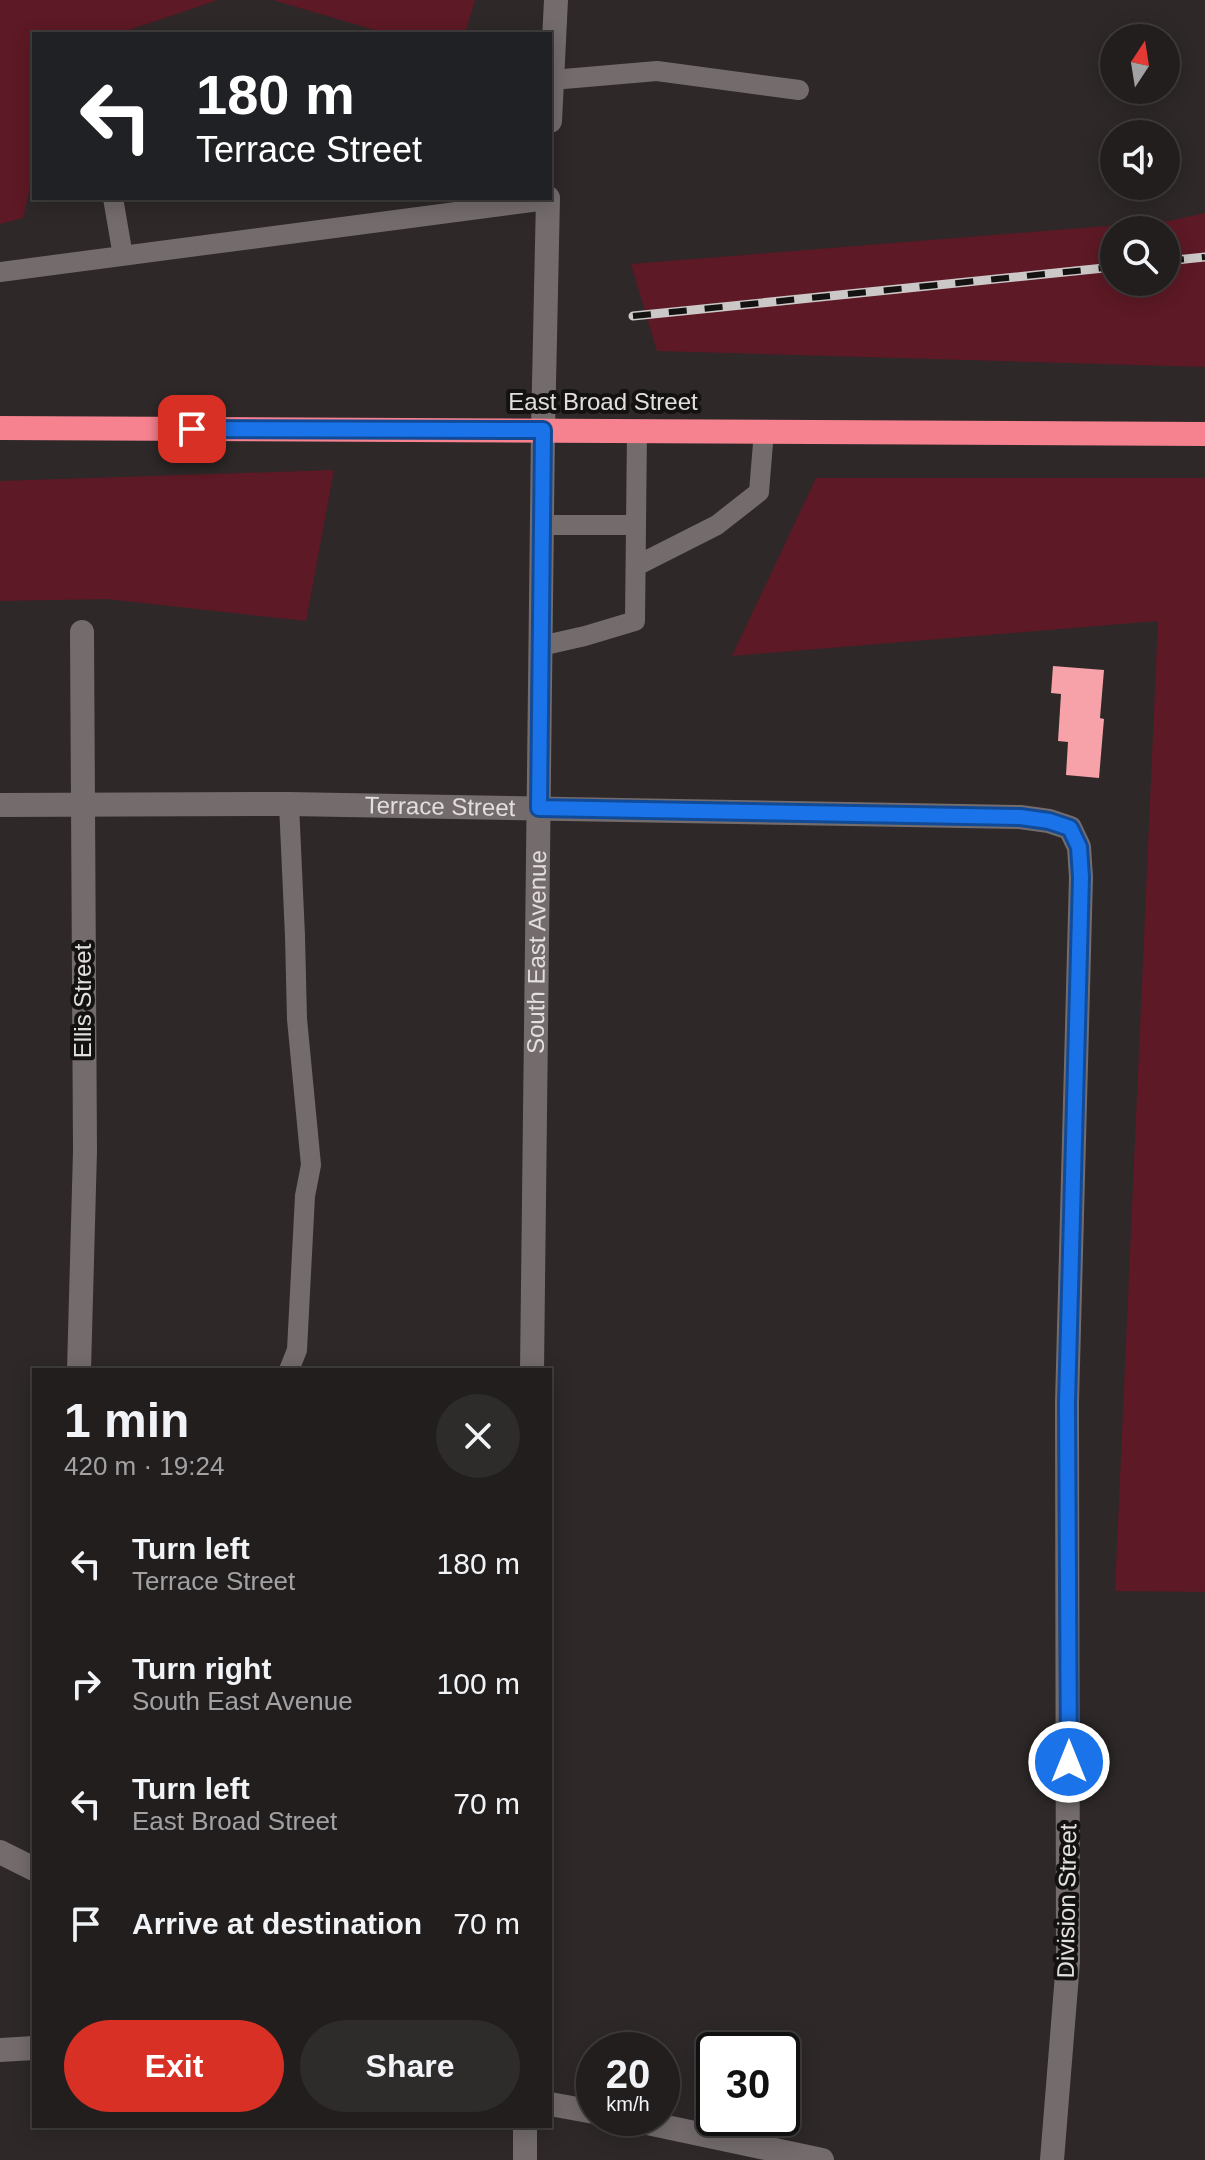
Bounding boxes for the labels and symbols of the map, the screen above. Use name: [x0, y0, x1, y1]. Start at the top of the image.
north arrow: [1100, 24, 1180, 104]
street label: East Broad Street: [508, 388, 698, 415]
pin: [158, 395, 226, 463]
street label: Terrace Street: [364, 791, 516, 821]
street label: South East Avenue: [522, 850, 551, 1054]
street label: Ellis Street: [69, 943, 96, 1058]
position arrow: [1027, 1720, 1111, 1804]
street label: Division Street: [1052, 1823, 1081, 1979]
speed limit sign: 30: [696, 2032, 800, 2136]

